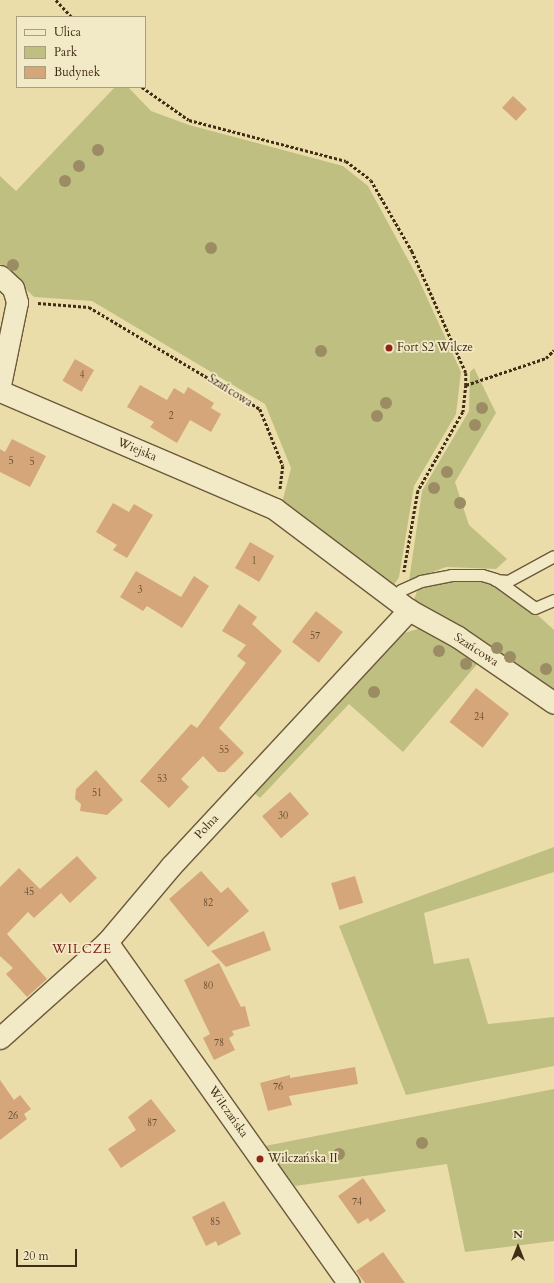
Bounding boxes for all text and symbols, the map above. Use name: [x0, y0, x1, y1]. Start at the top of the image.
legend: [16, 16, 146, 88]
text: Ulica: [54, 24, 81, 40]
text: Park: [54, 44, 77, 60]
text: Budynek: [54, 64, 100, 80]
place label: Fort S2 Wilcze: [397, 341, 473, 355]
marker: Fort S2 Wilcze: [384, 343, 394, 353]
house number: 4: [79, 370, 85, 382]
street label: Szańcowa: [205, 372, 255, 410]
house number: 2: [168, 411, 174, 423]
street label: Wiejska: [115, 435, 159, 465]
house number: 5: [8, 456, 14, 468]
house number: 5: [29, 457, 35, 469]
house number: 1: [251, 556, 257, 568]
house number: 3: [137, 585, 143, 597]
street label: Szańcowa: [451, 630, 501, 670]
house number: 57: [310, 631, 320, 643]
house number: 24: [474, 712, 484, 724]
house number: 55: [219, 745, 229, 757]
house number: 53: [157, 774, 167, 786]
house number: 51: [92, 788, 102, 800]
house number: 30: [278, 811, 288, 823]
street label: Polna: [192, 812, 222, 842]
house number: 45: [24, 887, 34, 899]
house number: 82: [203, 898, 213, 910]
district label: WILCZE: [52, 941, 112, 957]
house number: 80: [203, 981, 213, 993]
house number: 78: [214, 1038, 224, 1050]
house number: 76: [273, 1082, 283, 1094]
street label: WiIczańska: [205, 1084, 251, 1140]
house number: 26: [8, 1111, 18, 1123]
house number: 87: [147, 1118, 157, 1130]
place label: Wilczańska II: [268, 1152, 338, 1166]
marker: Wilczańska II: [255, 1154, 265, 1164]
house number: 74: [352, 1197, 362, 1209]
house number: 85: [210, 1217, 220, 1229]
north arrow: [498, 1227, 538, 1267]
text: N: [513, 1227, 523, 1242]
scale bar: [18, 1241, 79, 1267]
text: 20 m: [23, 1248, 49, 1264]

